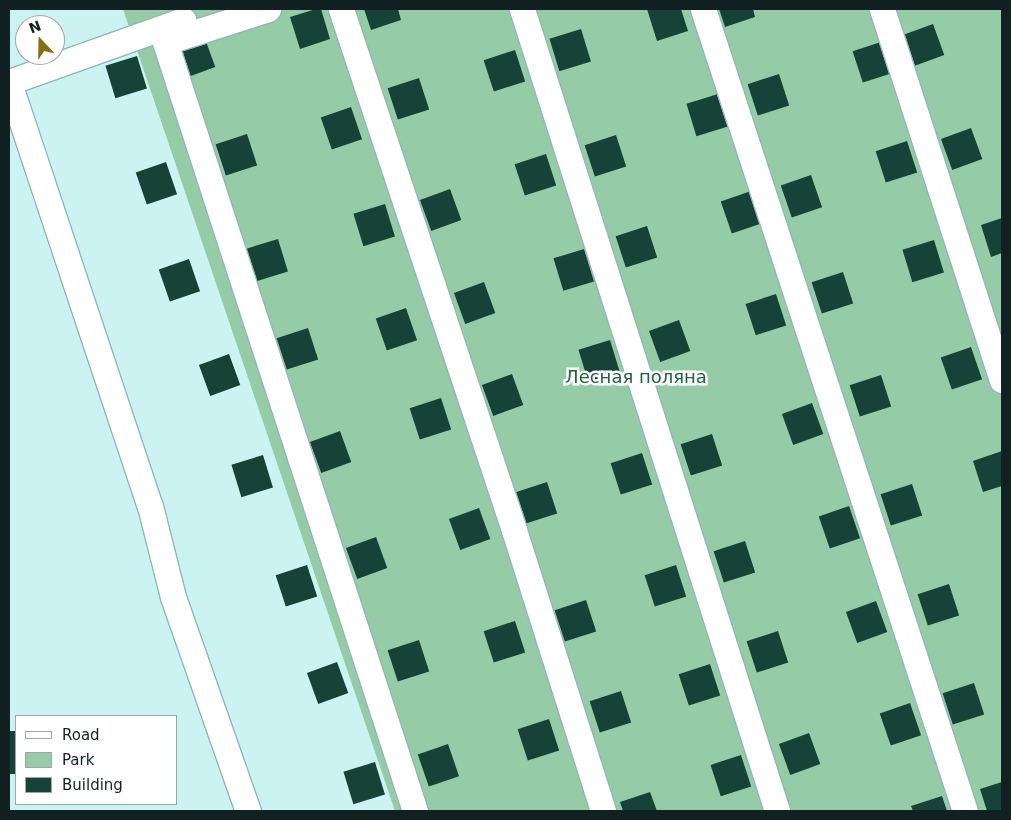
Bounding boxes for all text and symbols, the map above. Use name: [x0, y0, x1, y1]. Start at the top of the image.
north arrow: [15, 15, 65, 65]
text: N: [27, 17, 43, 36]
park label: Лесная поляна: [565, 366, 707, 388]
legend: [15, 715, 178, 805]
text: Road: [62, 726, 100, 744]
text: Park: [62, 751, 94, 769]
text: Building: [62, 776, 123, 794]

